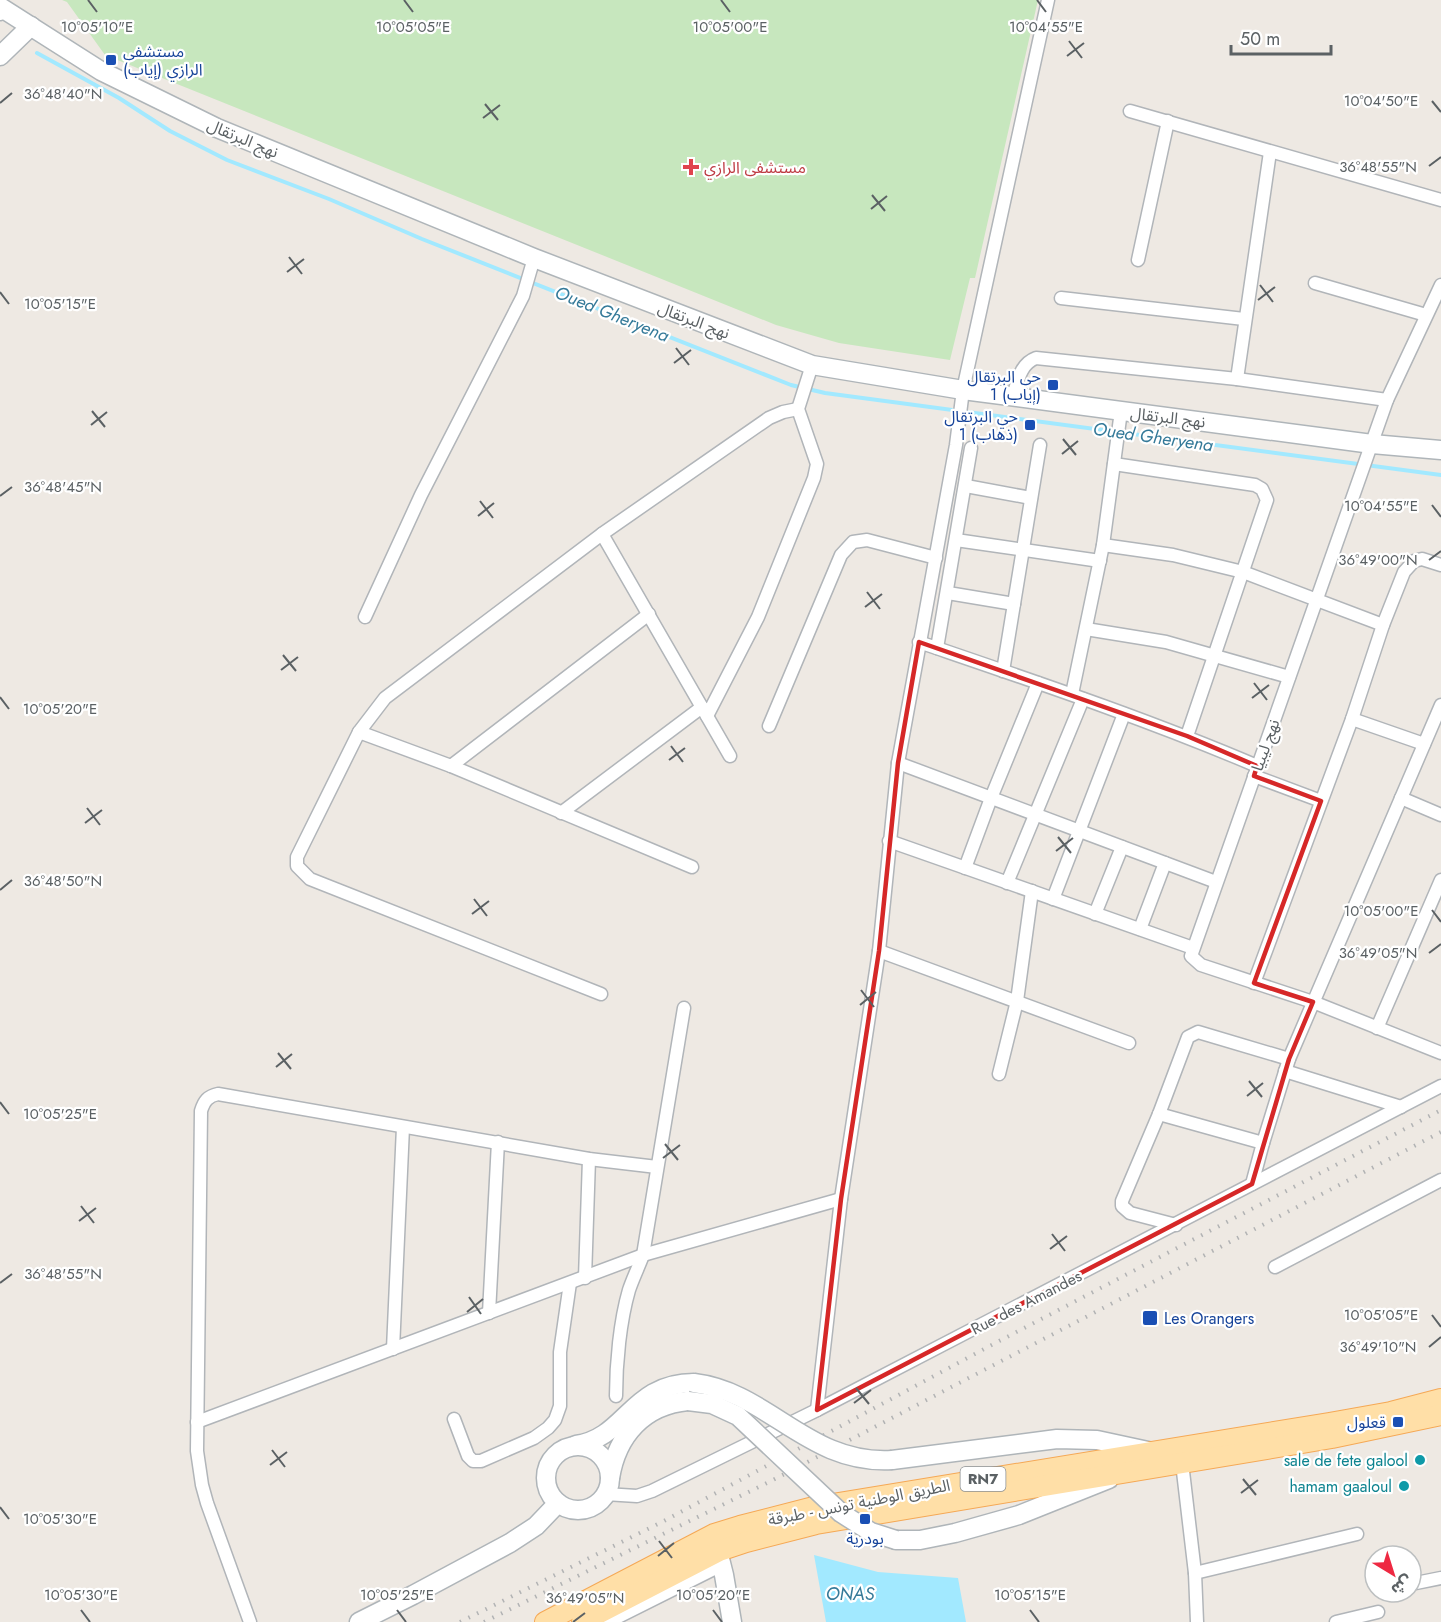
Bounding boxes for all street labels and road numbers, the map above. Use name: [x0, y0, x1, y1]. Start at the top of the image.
street label: نهج البرتقال: [203, 113, 282, 165]
street label: نهج البرتقال: [654, 296, 733, 346]
street label: نهج البرتقال: [1129, 401, 1207, 434]
street label: نهج ليبيا: [1245, 716, 1286, 775]
street label: Rue des Amandes: [967, 1265, 1086, 1340]
road number: RN7: [960, 1467, 1006, 1491]
street label: الطريق الوطنية تونس - طبرقة: [766, 1474, 952, 1531]

